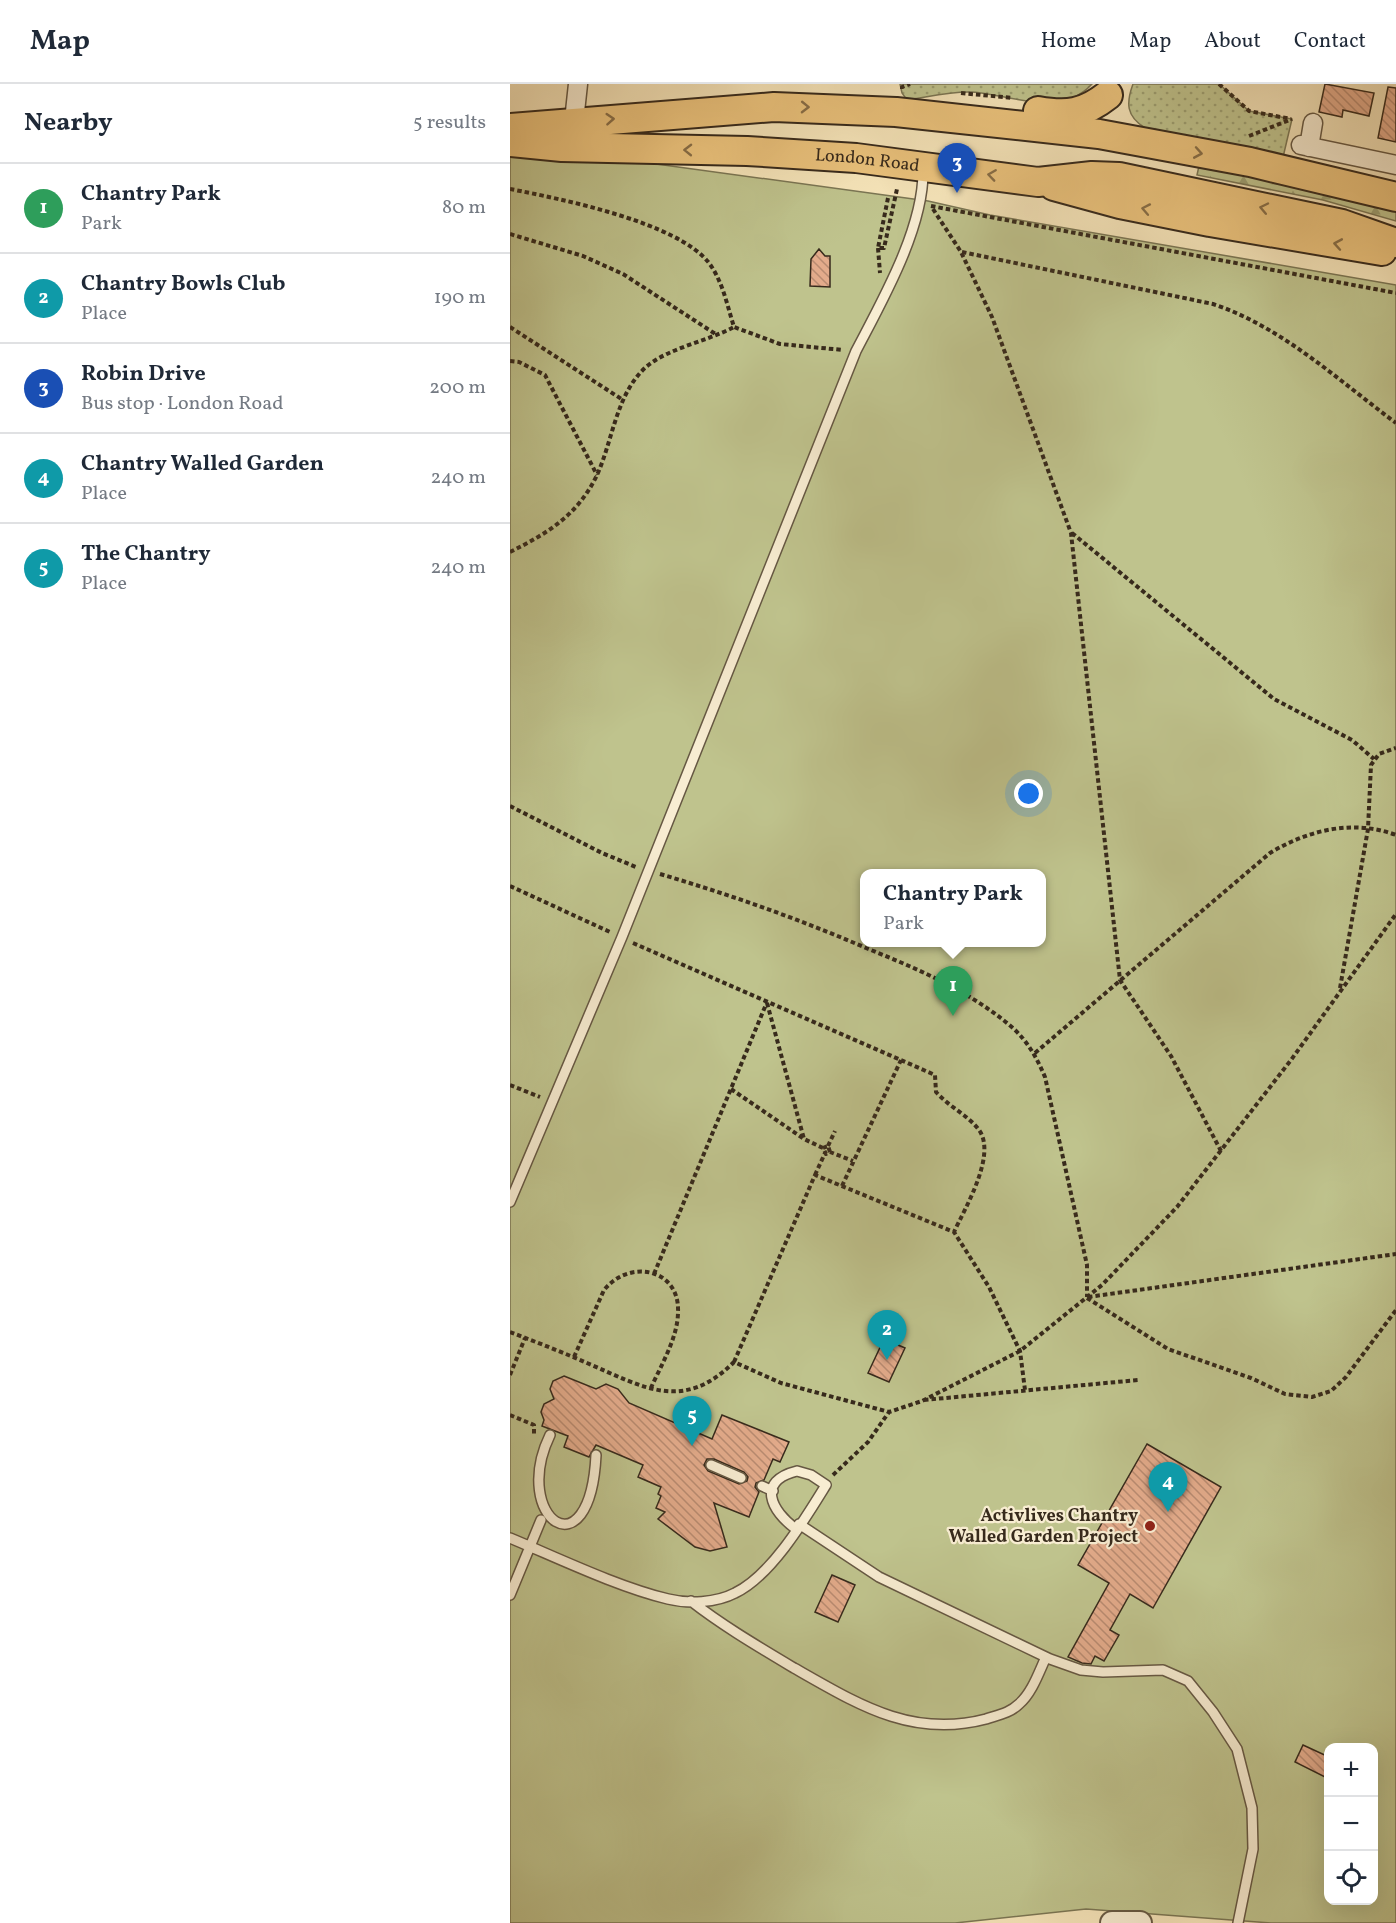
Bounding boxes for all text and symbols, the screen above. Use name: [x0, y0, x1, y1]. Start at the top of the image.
text: Map: [30, 22, 90, 61]
text: Home: [1041, 27, 1096, 56]
text: Map: [1129, 27, 1171, 56]
text: About: [1204, 27, 1261, 56]
text: Contact: [1294, 27, 1366, 56]
one-way arrow: [800, 101, 809, 113]
text: Nearby: [24, 105, 113, 141]
text: 5 results: [413, 109, 486, 137]
one-way arrow: [606, 113, 615, 126]
one-way arrow: [684, 143, 693, 156]
street label: London Road: [814, 143, 921, 179]
pin: 3: [938, 144, 976, 193]
one-way arrow: [1192, 146, 1202, 159]
one-way arrow: [988, 169, 997, 181]
text: Chantry Park: [81, 179, 221, 210]
text: 1: [39, 194, 48, 222]
text: 80 m: [442, 194, 486, 222]
one-way arrow: [1260, 202, 1270, 215]
one-way arrow: [1142, 203, 1152, 216]
text: Park: [81, 210, 122, 238]
one-way arrow: [1333, 238, 1343, 251]
text: Chantry Bowls Club: [81, 269, 286, 300]
text: 2: [38, 284, 49, 312]
text: 190 m: [434, 284, 486, 312]
text: Place: [81, 300, 127, 328]
text: Robin Drive: [81, 359, 206, 390]
text: 3: [38, 374, 49, 402]
text: 200 m: [429, 374, 486, 402]
text: Bus stop · London Road: [81, 390, 284, 418]
text: Chantry Walled Garden: [81, 449, 324, 480]
text: 4: [37, 464, 50, 492]
text: 240 m: [431, 464, 486, 492]
text: Place: [81, 480, 127, 508]
text: The Chantry: [81, 539, 211, 570]
text: 5: [39, 554, 48, 582]
text: 240 m: [431, 554, 486, 582]
text: Place: [81, 570, 127, 598]
your location: [1014, 779, 1043, 808]
popup: [860, 869, 1046, 947]
text: Chantry Park: [883, 879, 1023, 910]
text: Park: [883, 910, 924, 938]
pin: 1: [934, 966, 972, 1016]
pin: 2: [868, 1310, 907, 1360]
pin: 5: [672, 1396, 711, 1446]
pin: 4: [1148, 1462, 1188, 1512]
place label: Activlives Chantry Walled Garden Project: [949, 1504, 1138, 1550]
marker: Activlives Chantry Walled Garden Project: [1143, 1519, 1157, 1533]
map controls: [1324, 1743, 1378, 1905]
button: +: [1324, 1743, 1378, 1797]
button: −: [1324, 1797, 1378, 1851]
button: locate: [1324, 1851, 1378, 1905]

